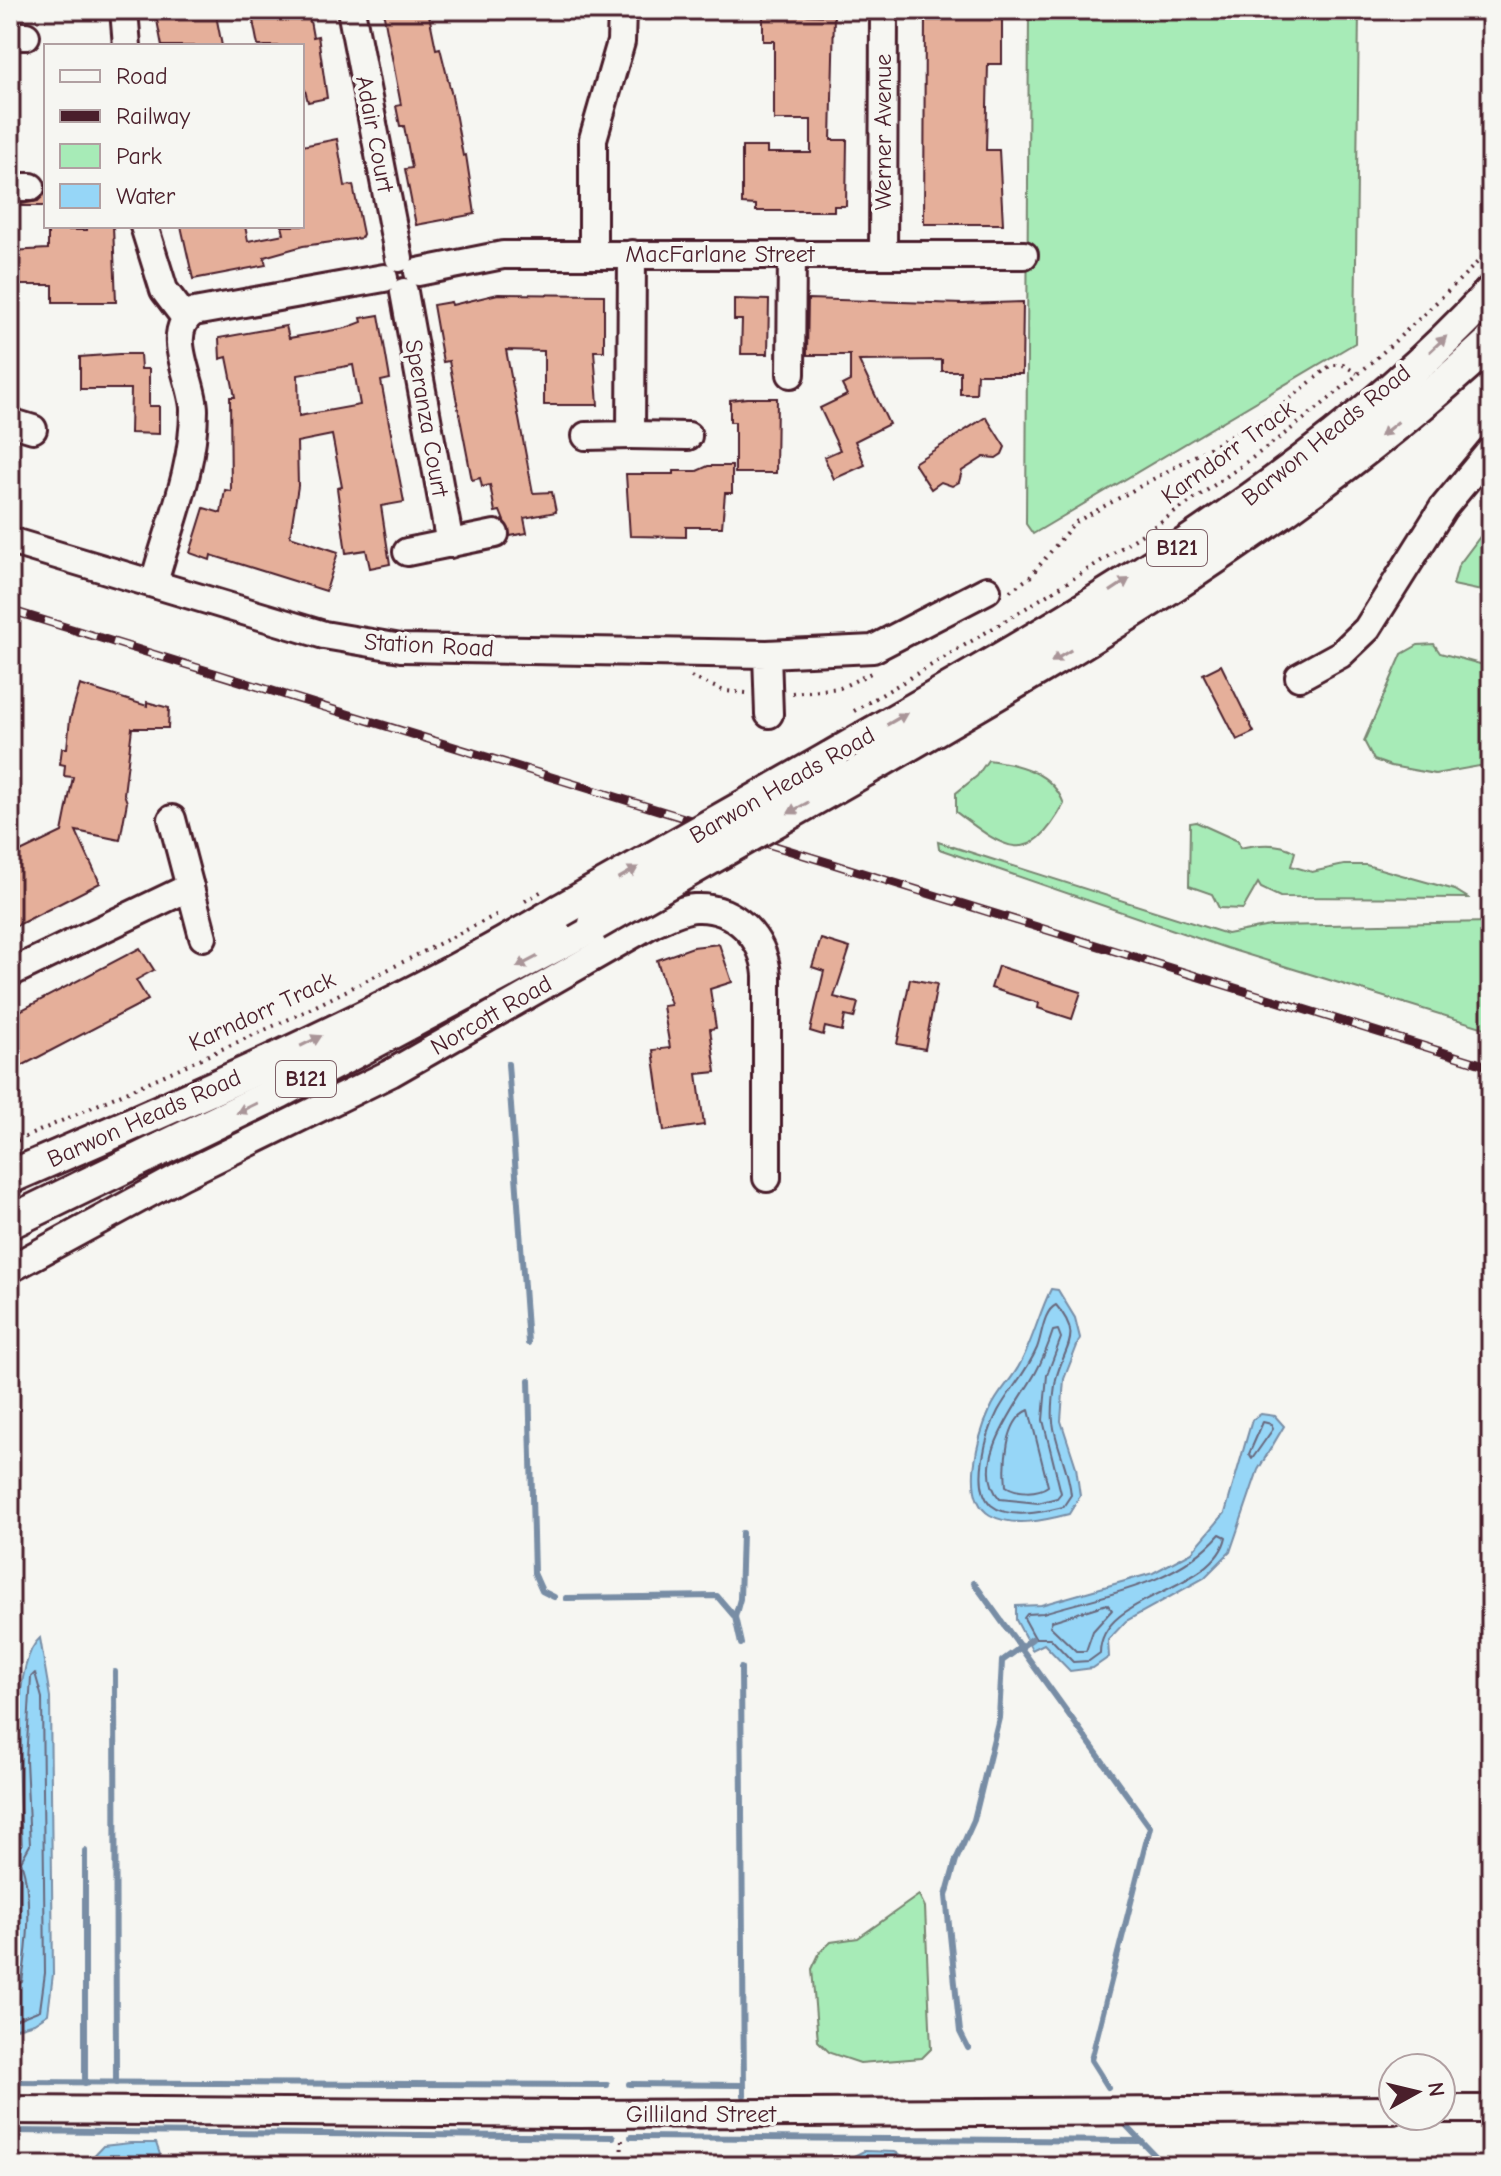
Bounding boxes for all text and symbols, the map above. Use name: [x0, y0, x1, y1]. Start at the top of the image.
legend: [44, 44, 304, 228]
street label: Werner Avenue: [869, 54, 897, 210]
text: Road: [116, 62, 168, 90]
street label: Adair Court: [350, 73, 400, 196]
text: Railway: [116, 102, 190, 130]
text: Park: [116, 142, 162, 170]
text: Water: [116, 182, 176, 210]
street label: MacFarlane Street: [625, 240, 816, 268]
one-way arrow: [1428, 335, 1447, 353]
street label: Speranza Court: [399, 337, 455, 500]
street label: Barwon Heads Road: [1236, 358, 1416, 512]
street label: Karndorr Track: [1156, 394, 1301, 510]
one-way arrow: [1380, 420, 1400, 437]
road number: B121: [1147, 530, 1207, 566]
one-way arrow: [1110, 578, 1131, 593]
street label: Station Road: [363, 628, 495, 662]
one-way arrow: [1050, 649, 1072, 663]
one-way arrow: [886, 712, 908, 726]
street label: Barwon Heads Road: [685, 721, 879, 849]
one-way arrow: [787, 801, 809, 815]
one-way arrow: [617, 866, 639, 880]
one-way arrow: [516, 956, 539, 969]
street label: Karndorr Track: [184, 965, 340, 1057]
street label: Norcott Road: [426, 969, 556, 1061]
one-way arrow: [299, 1035, 322, 1048]
road number: B121: [276, 1061, 336, 1097]
street label: Barwon Heads Road: [43, 1063, 245, 1173]
one-way arrow: [235, 1101, 258, 1115]
north arrow: [1377, 2052, 1457, 2132]
text: N: [1422, 2080, 1450, 2098]
street label: Gilliland Street: [626, 2100, 777, 2128]

